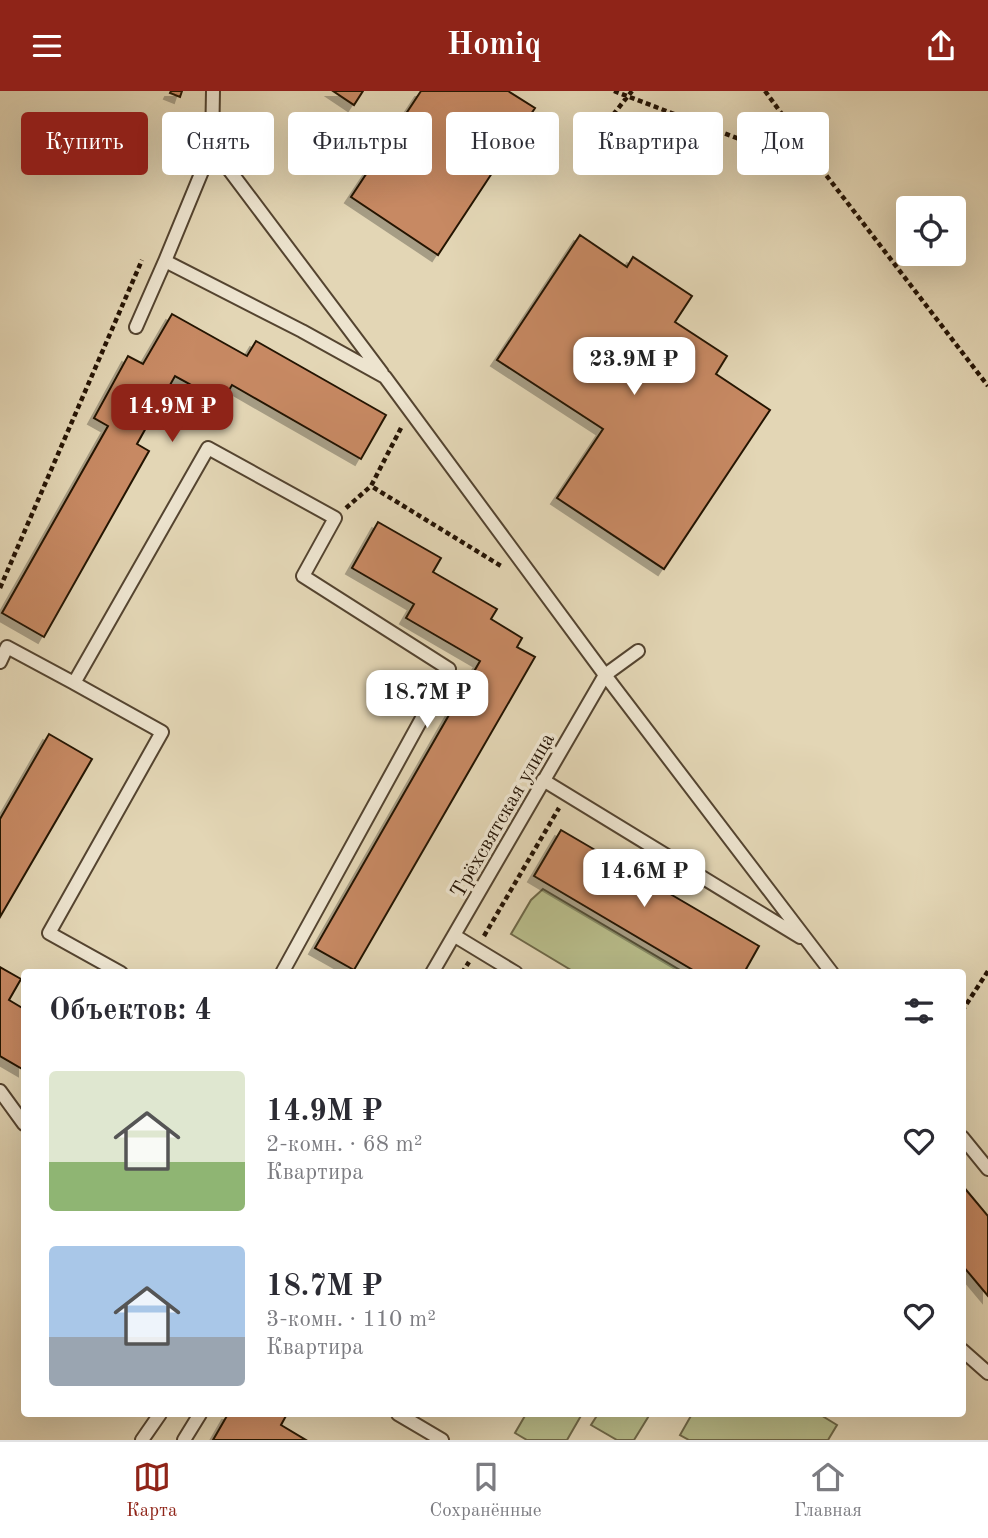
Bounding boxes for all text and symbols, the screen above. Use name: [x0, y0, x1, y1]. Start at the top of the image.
icon: menu: [28, 27, 66, 65]
icon: share: [922, 27, 960, 65]
text: Homiq: [447, 30, 541, 62]
chip: Купить: [21, 112, 148, 175]
chip: Снять: [162, 112, 274, 175]
chip: Фильтры: [288, 112, 432, 175]
chip: Новое: [446, 112, 559, 175]
chip: Квартира: [573, 112, 723, 175]
chip: Дом: [737, 112, 829, 175]
map controls: [896, 196, 966, 266]
button: locate: [896, 196, 966, 266]
pin: 23.9M ₽: [569, 337, 699, 397]
text: 23.9M ₽: [589, 348, 679, 371]
pin: 14.9M ₽: [107, 385, 237, 444]
text: 14.9M ₽: [127, 395, 217, 418]
pin: 18.7M ₽: [362, 671, 492, 730]
text: 18.7M ₽: [382, 681, 472, 704]
street label: Трёхсвятская улица: [448, 730, 559, 902]
pin: 14.6M ₽: [579, 849, 709, 909]
text: 14.6M ₽: [599, 860, 689, 883]
icon: filters: [900, 992, 938, 1030]
text: Объектов: 4: [49, 996, 212, 1026]
text: 14.9M ₽: [266, 1097, 383, 1127]
icon: home: [105, 1099, 189, 1183]
icon: heart: [900, 1122, 938, 1160]
text: 2-комн. · 68 m²: [266, 1133, 423, 1156]
text: Квартира: [266, 1161, 364, 1184]
text: 18.7M ₽: [266, 1272, 383, 1302]
icon: home: [105, 1274, 189, 1358]
icon: heart: [900, 1297, 938, 1335]
text: 3-комн. · 110 m²: [266, 1308, 436, 1331]
text: Квартира: [266, 1336, 364, 1359]
tab: Карта: [126, 1458, 177, 1523]
tab: Сохранённые: [430, 1458, 542, 1523]
tab: Главная: [794, 1458, 862, 1523]

